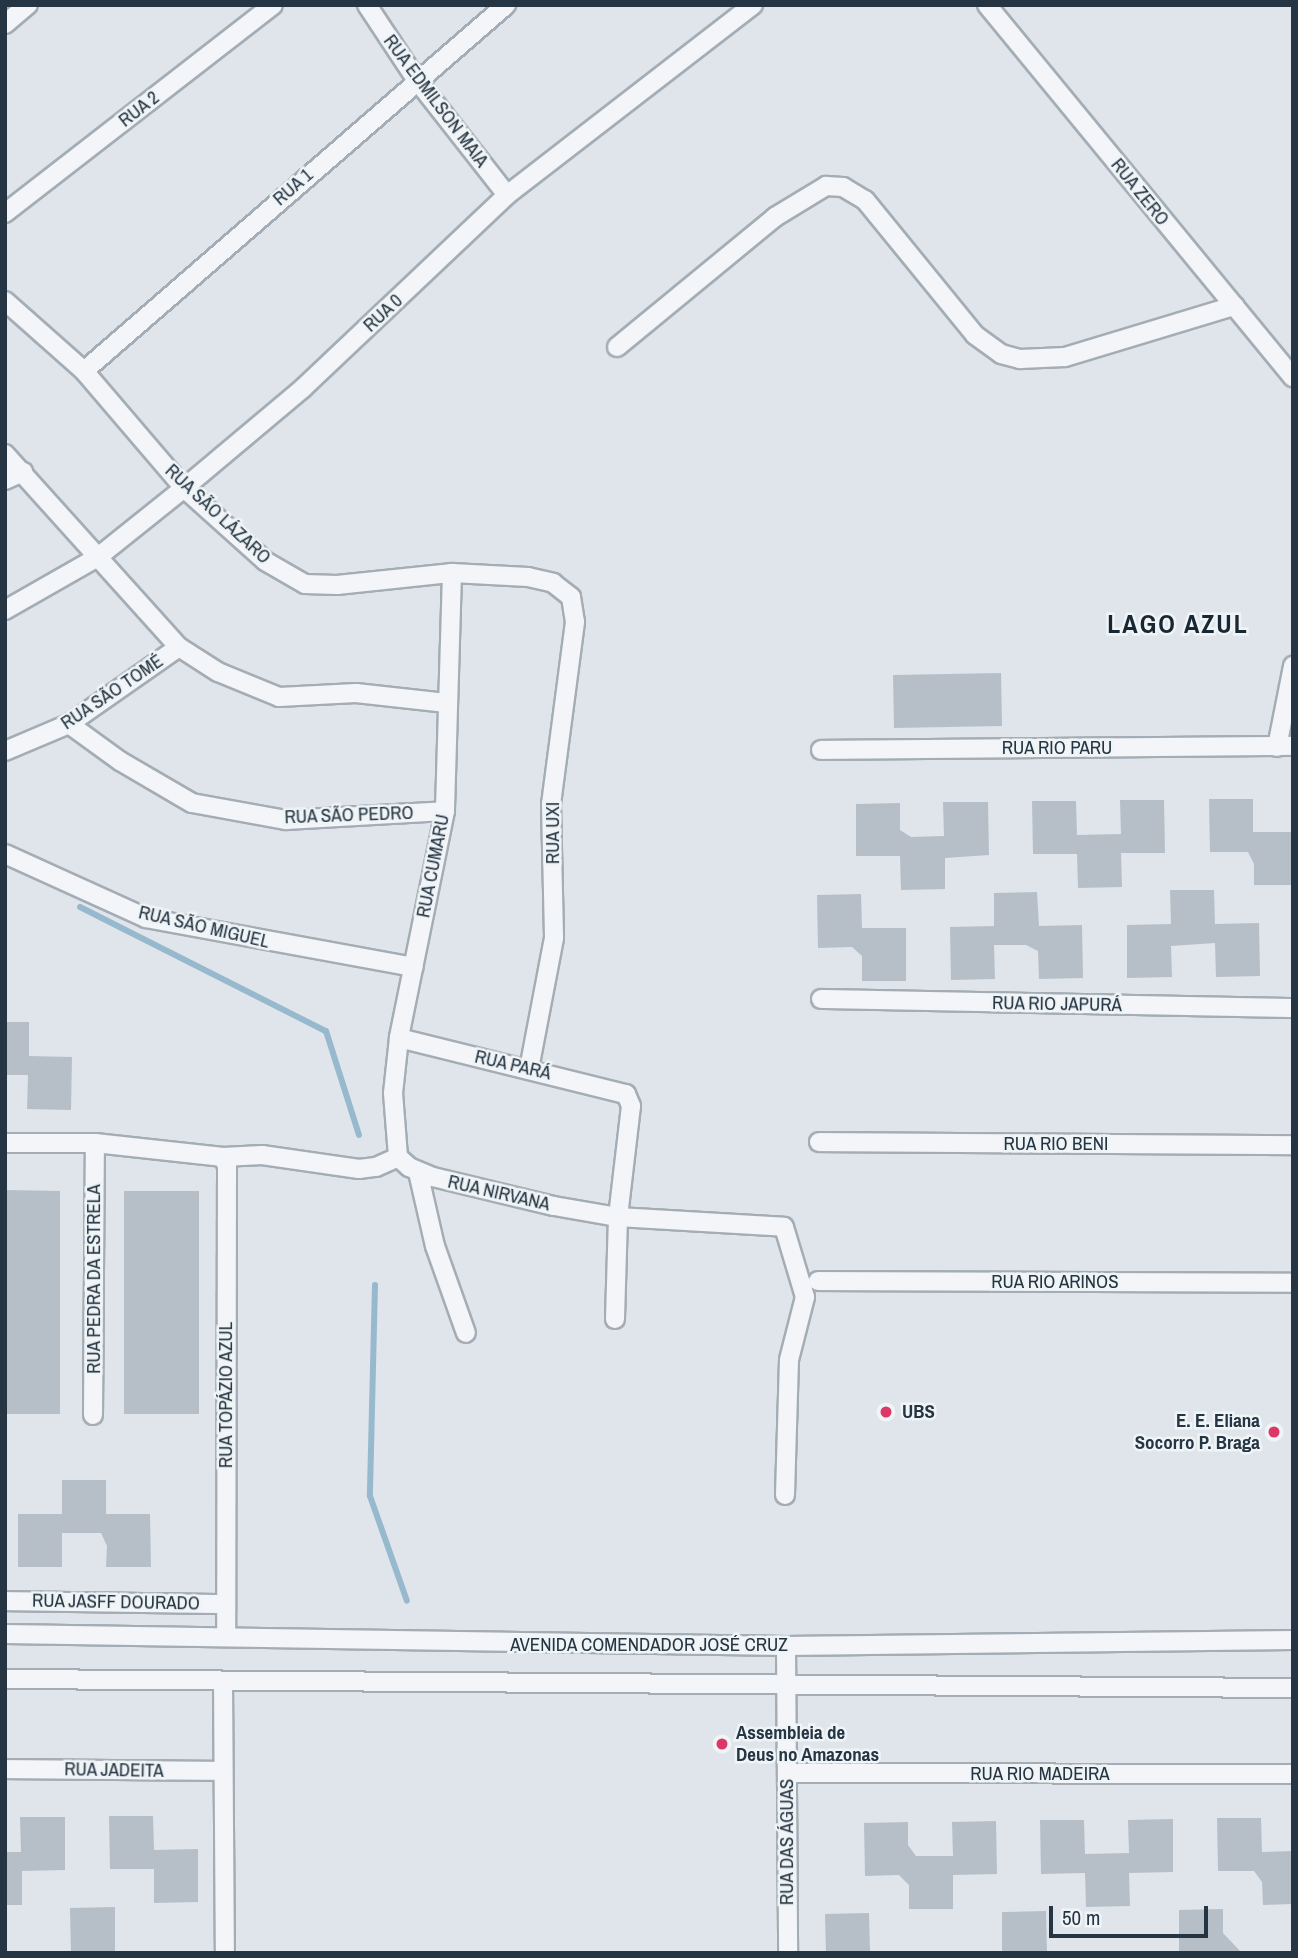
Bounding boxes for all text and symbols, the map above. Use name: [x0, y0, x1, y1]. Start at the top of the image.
street label: RUA EDMILSON MAIA: [378, 30, 494, 172]
street label: RUA 2: [114, 86, 164, 132]
street label: RUA ZERO: [1106, 154, 1174, 230]
street label: RUA 1: [268, 163, 318, 211]
street label: RUA 0: [358, 289, 408, 337]
street label: RUA SÃO LÁZARO: [160, 459, 276, 569]
district label: LAGO AZUL: [1108, 608, 1248, 640]
street label: RUA SÃO TOMÉ: [56, 649, 168, 735]
street label: RUA RIO PARU: [1001, 737, 1113, 759]
street label: RUA SÃO PEDRO: [284, 801, 414, 829]
street label: RUA UXI: [542, 801, 564, 865]
street label: RUA CUMARU: [412, 812, 454, 920]
street label: RUA SÃO MIGUEL: [136, 901, 272, 953]
street label: RUA RIO JAPURÁ: [991, 991, 1123, 1017]
street label: RUA PARÁ: [472, 1045, 554, 1085]
street label: RUA RIO BENI: [1003, 1133, 1109, 1155]
street label: RUA NIRVANA: [445, 1170, 553, 1216]
street label: RUA PEDRA DA ESTRELA: [83, 1183, 105, 1375]
street label: RUA RIO ARINOS: [991, 1271, 1119, 1293]
street label: RUA TOPÁZIO AZUL: [215, 1321, 237, 1469]
place label: UBS: [902, 1401, 935, 1423]
marker: UBS: [876, 1402, 896, 1422]
place label: E. E. Eliana Socorro P. Braga: [1135, 1410, 1260, 1454]
marker: E. E. Eliana Socorro P. Braga: [1266, 1424, 1282, 1440]
street label: RUA JASFF DOURADO: [31, 1589, 201, 1615]
street label: AVENIDA COMENDADOR JOSÉ CRUZ: [510, 1634, 788, 1656]
place label: Assembleia de Deus no Amazonas: [736, 1722, 880, 1766]
marker: Assembleia de Deus no Amazonas: [714, 1736, 730, 1752]
street label: RUA JADEITA: [64, 1758, 164, 1782]
street label: RUA RIO MADEIRA: [970, 1763, 1110, 1785]
street label: RUA DAS ÁGUAS: [776, 1778, 798, 1906]
scale bar: [1053, 1892, 1212, 1936]
text: 50 m: [1062, 1903, 1100, 1932]

